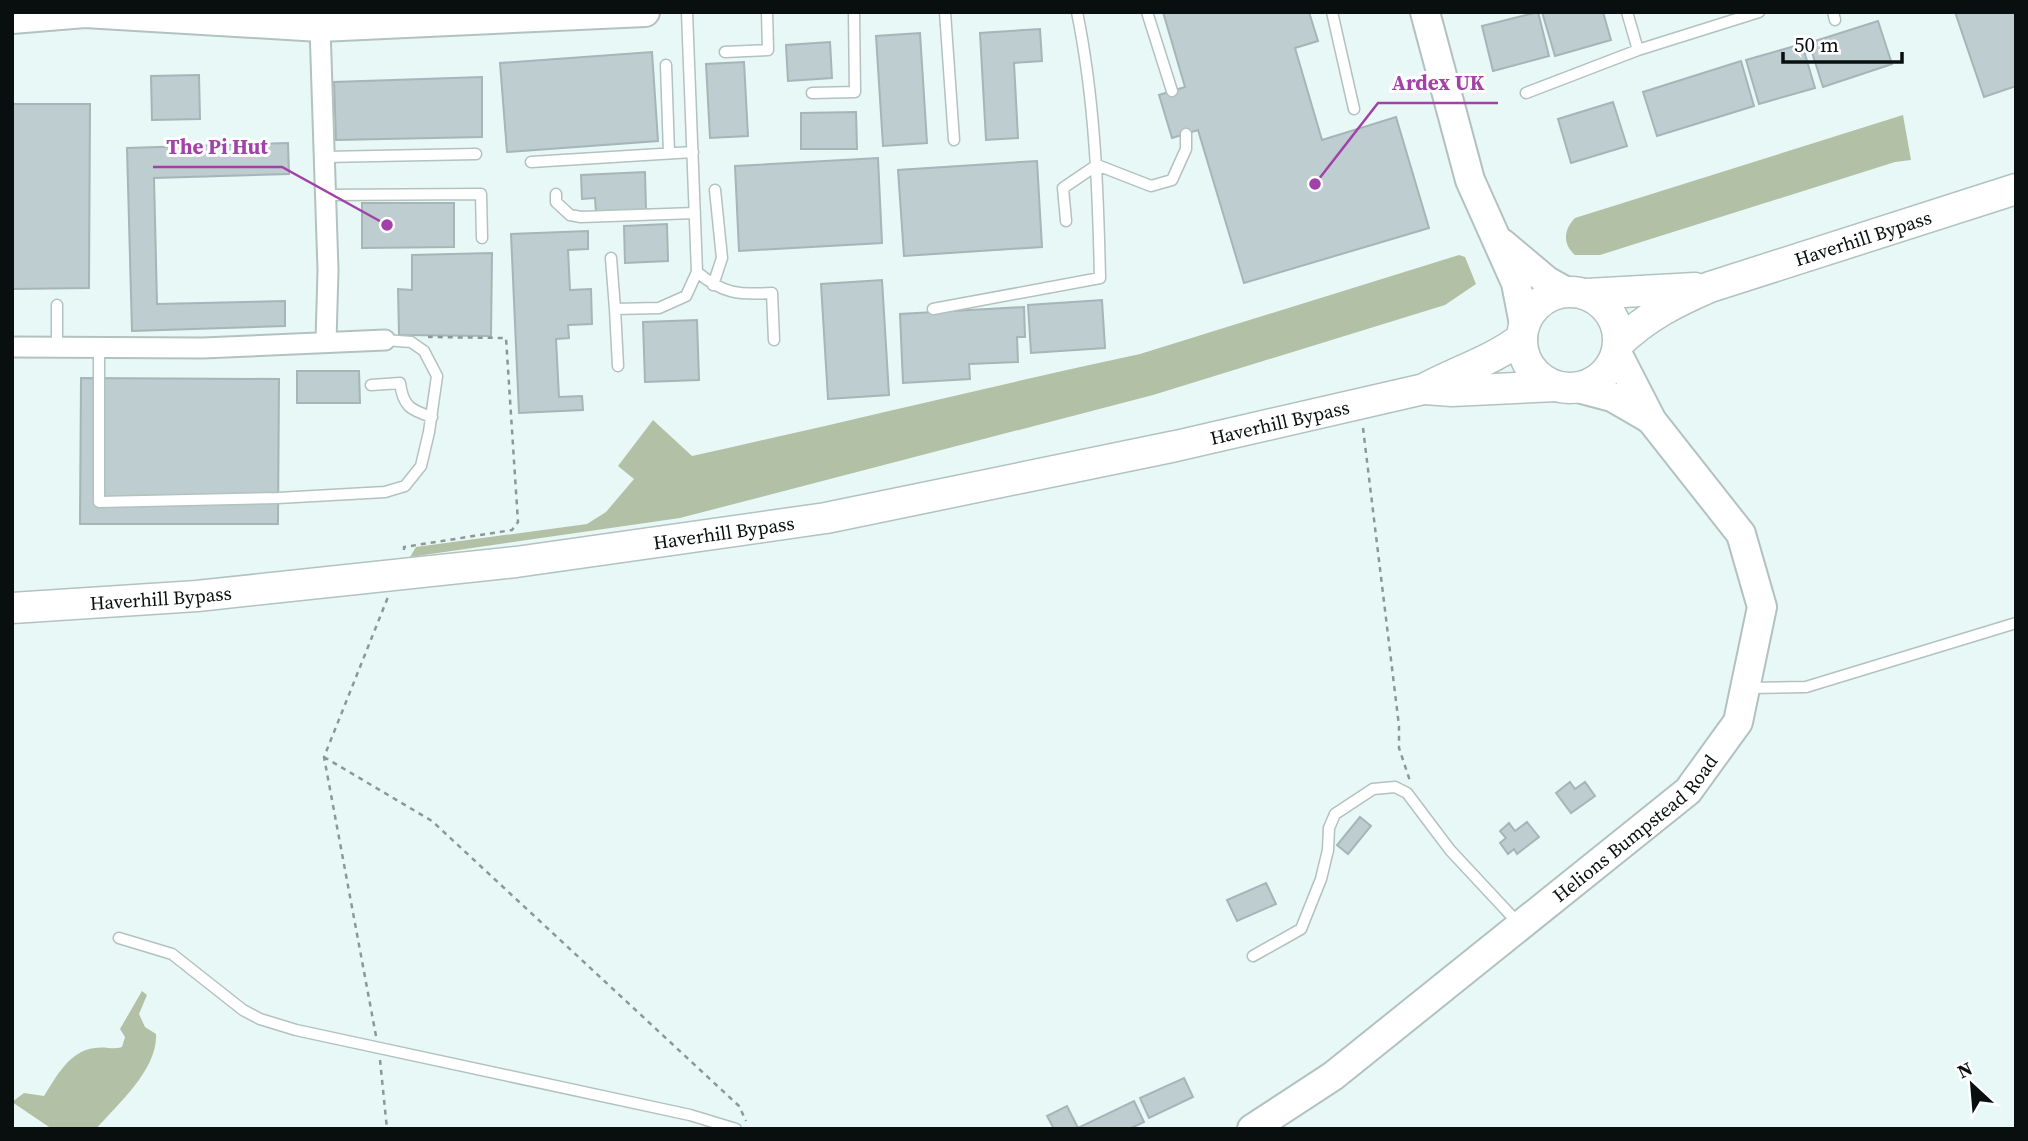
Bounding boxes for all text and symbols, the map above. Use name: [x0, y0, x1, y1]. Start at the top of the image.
scale bar: [1783, 21, 1902, 65]
text: 50 m: [1794, 30, 1839, 59]
callout: Ardex UK: [1378, 61, 1498, 103]
text: Ardex UK: [1392, 68, 1485, 97]
callout: The Pi Hut: [153, 125, 282, 167]
text: The Pi Hut: [166, 132, 268, 161]
street label: Haverhill Bypass: [1791, 204, 1935, 272]
street label: Haverhill Bypass: [1207, 394, 1352, 451]
street label: Haverhill Bypass: [651, 510, 796, 555]
street label: Haverhill Bypass: [89, 579, 233, 616]
street label: Helions Bumpstead Road: [1547, 749, 1723, 908]
north arrow: [1937, 1050, 2007, 1120]
text: N: [1953, 1055, 1977, 1084]

